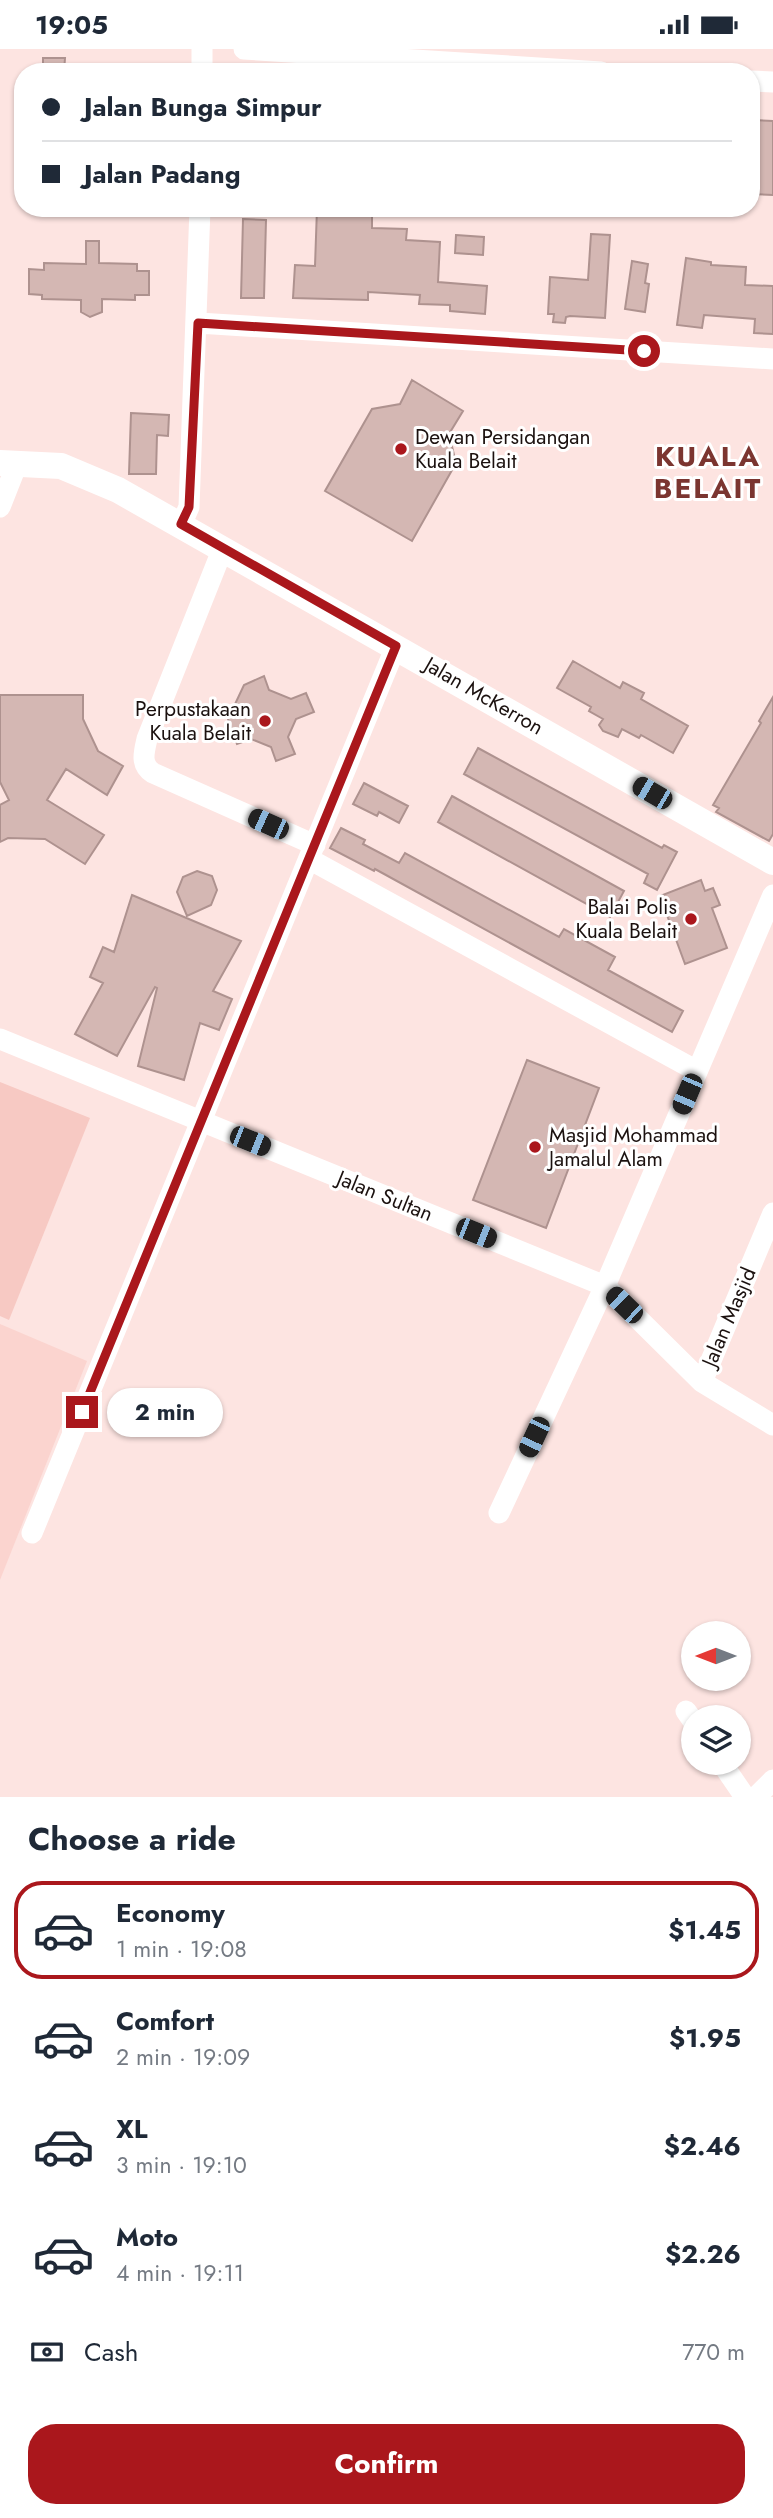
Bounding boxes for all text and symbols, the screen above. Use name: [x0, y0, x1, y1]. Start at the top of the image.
text: 19:05: [35, 6, 108, 44]
text: Jalan Bunga Simpur: [84, 88, 322, 126]
text: Jalan Padang: [84, 155, 241, 193]
route start: [628, 335, 660, 367]
place label: Dewan Persidangan Kuala Belait: [415, 422, 591, 476]
district label: KUALA BELAIT: [654, 436, 762, 509]
marker: Dewan Persidangan Kuala Belait: [393, 441, 409, 457]
street label: Jalan McKerron: [416, 648, 549, 742]
place label: Perpustakaan Kuala Belait: [135, 694, 251, 748]
marker: Perpustakaan Kuala Belait: [257, 713, 273, 729]
car: [629, 773, 676, 813]
car: [245, 806, 292, 842]
place label: Balai Polis Kuala Belait: [575, 892, 677, 946]
marker: Balai Polis Kuala Belait: [683, 911, 699, 927]
car: [670, 1071, 705, 1117]
place label: Masjid Mohammad Jamalul Alam: [546, 1120, 718, 1174]
car: [227, 1123, 274, 1159]
marker: Masjid Mohammad Jamalul Alam: [527, 1139, 543, 1155]
street label: Jalan Sultan: [330, 1162, 437, 1229]
car: [453, 1215, 500, 1251]
street label: Jalan Masjid: [693, 1263, 763, 1374]
car: [602, 1283, 647, 1327]
callout: 2 min: [106, 1387, 222, 1437]
text: 2 min: [135, 1395, 195, 1429]
route end: [66, 1396, 98, 1428]
car: [516, 1414, 553, 1460]
north arrow: [681, 1621, 751, 1691]
map controls: [681, 1621, 751, 1775]
button: layers: [681, 1705, 751, 1775]
text: Choose a ride: [28, 1816, 236, 1862]
text: Economy: [116, 1894, 225, 1932]
icon: car: [32, 1899, 95, 1962]
text: $1.45: [668, 1911, 741, 1949]
text: 1 min · 19:08: [116, 1932, 247, 1966]
text: Comfort: [116, 2002, 214, 2040]
icon: car: [32, 2007, 95, 2070]
text: $1.95: [669, 2019, 741, 2057]
text: 2 min · 19:09: [116, 2040, 250, 2074]
text: XL: [116, 2110, 148, 2148]
icon: car: [32, 2115, 95, 2178]
text: $2.46: [664, 2127, 741, 2165]
text: 3 min · 19:10: [116, 2148, 247, 2182]
text: Moto: [116, 2218, 178, 2256]
icon: car: [32, 2223, 95, 2286]
text: $2.26: [665, 2235, 741, 2273]
text: 4 min · 19:11: [116, 2256, 244, 2290]
icon: cash: [28, 2333, 66, 2371]
text: Cash: [84, 2333, 138, 2371]
text: 770 m: [682, 2335, 745, 2369]
button: Confirm: [28, 2424, 745, 2504]

